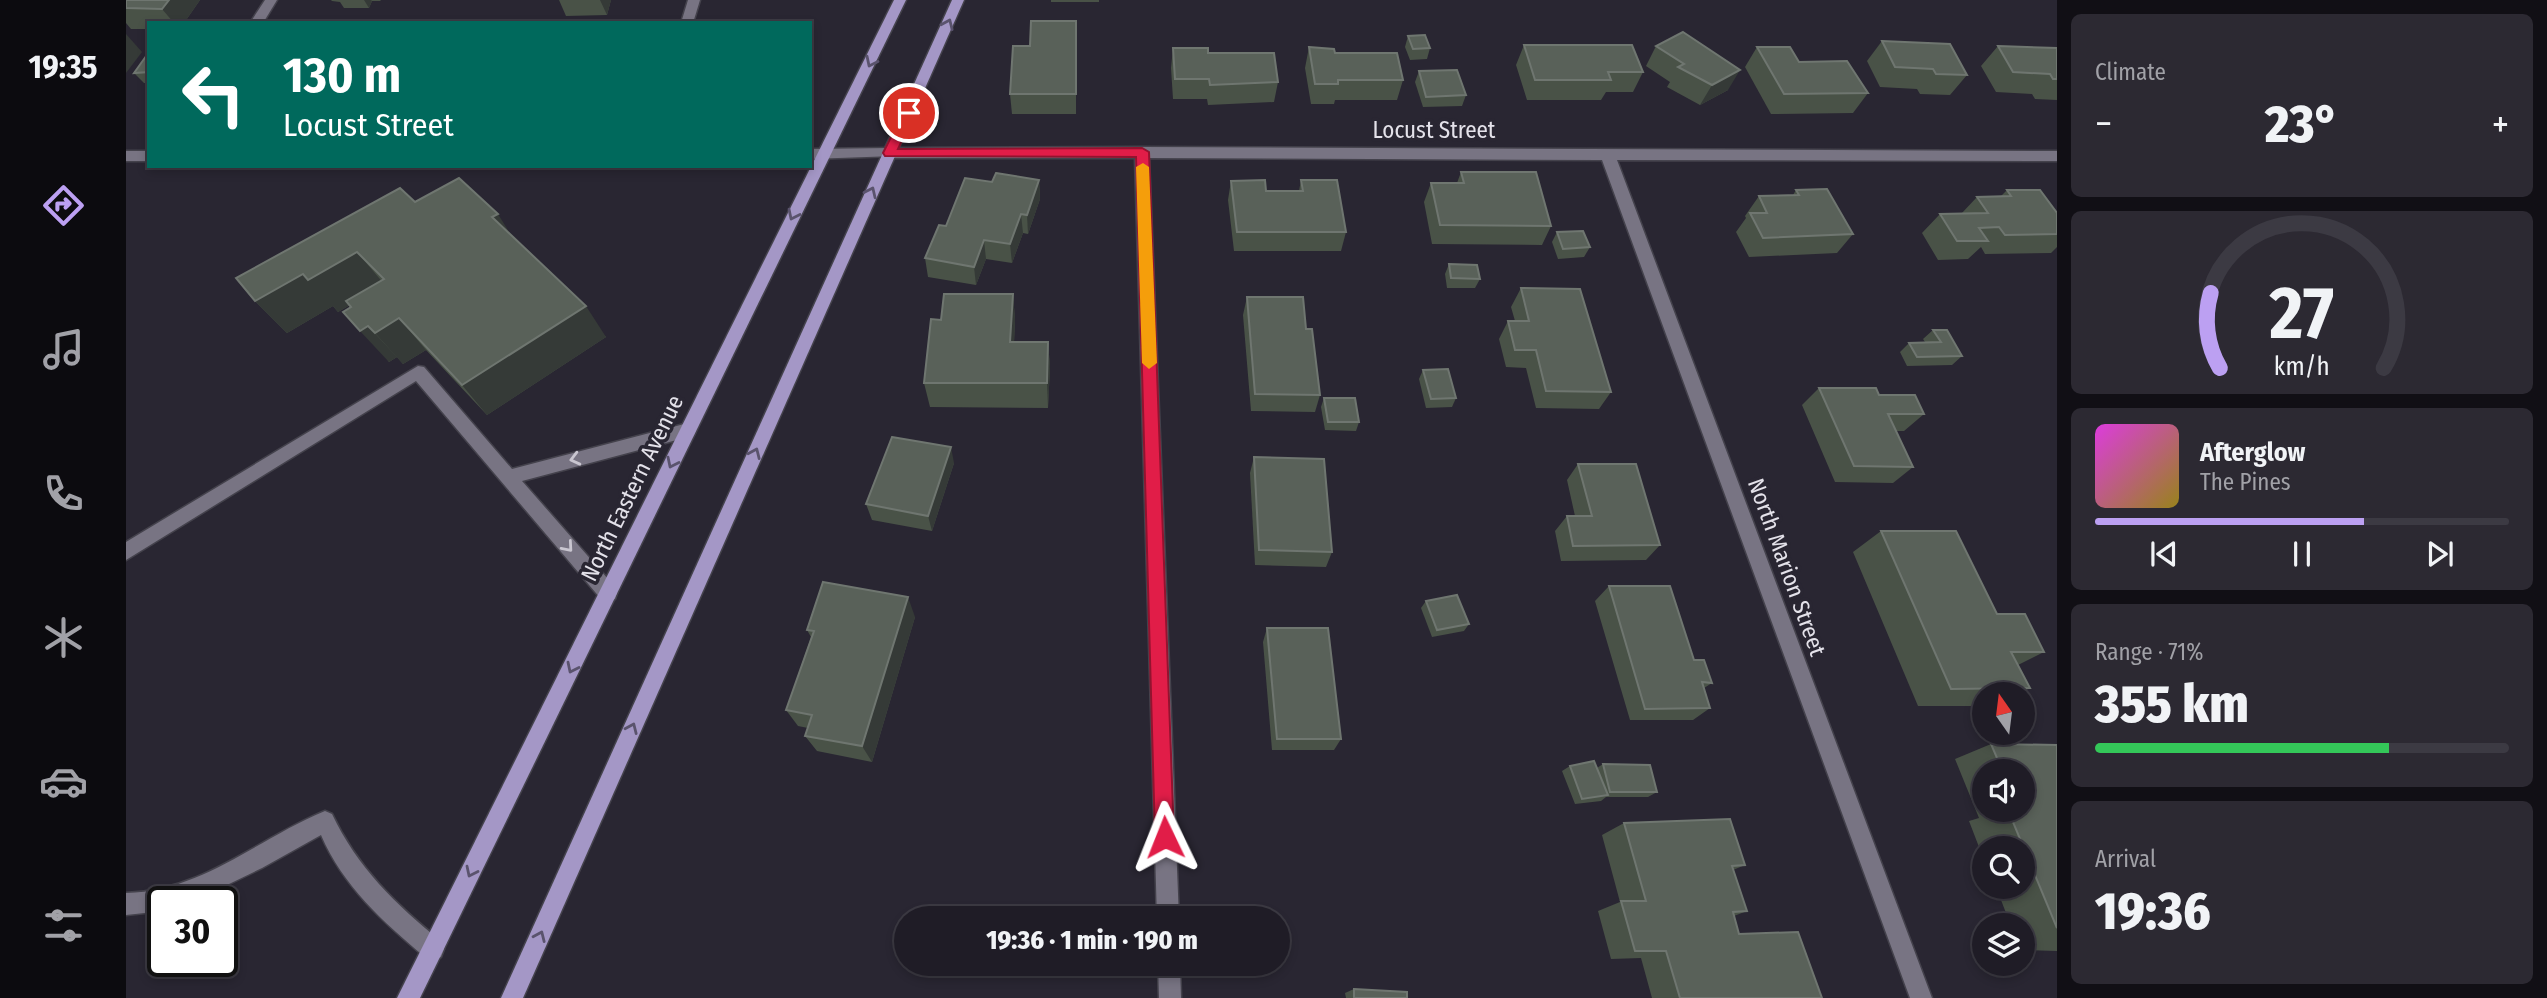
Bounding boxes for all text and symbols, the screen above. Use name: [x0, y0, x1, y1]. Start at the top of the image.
one-way arrow: [940, 18, 954, 31]
text: 130 m: [283, 46, 401, 105]
text: 19:35: [29, 48, 97, 86]
icon: left: [168, 49, 259, 140]
one-way arrow: [865, 54, 879, 67]
text: Climate: [2095, 58, 2166, 86]
pin: [879, 83, 939, 143]
text: 23°: [2265, 93, 2339, 156]
icon: arrive: [890, 94, 928, 132]
text: −: [2095, 101, 2112, 147]
text: +: [2492, 101, 2509, 147]
text: Locust Street: [283, 106, 454, 144]
street label: Locust Street: [1373, 116, 1496, 144]
icon: directions: [39, 181, 88, 230]
one-way arrow: [863, 187, 877, 199]
one-way arrow: [788, 208, 802, 220]
text: 27: [2269, 271, 2334, 358]
icon: music: [39, 325, 88, 374]
text: km/h: [2274, 352, 2330, 382]
street label: North Eastern Avenue: [575, 390, 689, 586]
text: Afterglow: [2200, 437, 2305, 468]
one-way arrow: [747, 448, 761, 460]
one-way arrow: [569, 451, 581, 465]
one-way arrow: [666, 456, 680, 468]
text: The Pines: [2200, 468, 2291, 496]
icon: phone: [39, 469, 88, 518]
street label: North Marion Street: [1742, 474, 1832, 660]
icon: previous: [2145, 535, 2183, 573]
icon: pause: [2283, 535, 2321, 573]
icon: next: [2421, 535, 2459, 573]
one-way arrow: [560, 539, 572, 552]
icon: climate: [39, 613, 88, 662]
text: Range · 71%: [2095, 638, 2203, 666]
one-way arrow: [566, 661, 580, 673]
text: 355 km: [2095, 673, 2249, 736]
north arrow: [1972, 682, 2035, 746]
map controls: [1972, 682, 2035, 976]
one-way arrow: [624, 723, 638, 735]
icon: car: [39, 757, 88, 806]
button: sound: [1972, 759, 2035, 822]
position arrow: [1128, 800, 1202, 874]
button: search: [1972, 836, 2035, 899]
text: Arrival: [2095, 845, 2156, 873]
one-way arrow: [465, 865, 479, 877]
text: 19:36: [2095, 880, 2211, 943]
speed limit sign: 30: [147, 886, 238, 977]
icon: filters: [39, 901, 88, 950]
button: layers: [1972, 913, 2035, 976]
text: 19:36 · 1 min · 190 m: [986, 925, 1198, 956]
one-way arrow: [532, 930, 546, 943]

